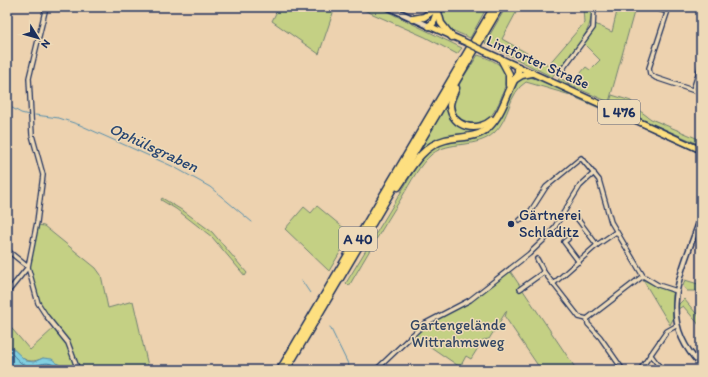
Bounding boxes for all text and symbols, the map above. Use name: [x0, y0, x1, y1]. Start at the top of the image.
north arrow: [18, 18, 58, 58]
street label: Lintforter Straße: [484, 31, 592, 93]
text: N: [38, 37, 53, 51]
road number: L 476: [598, 100, 640, 124]
water label: Ophülsgraben: [106, 119, 202, 177]
place label: Gärtnerei Schladitz: [519, 206, 581, 241]
marker: Gärtnerei Schladitz: [506, 219, 516, 229]
road number: A 40: [339, 227, 377, 251]
park label: Gartengelände Wittrahmsweg: [410, 316, 506, 351]

